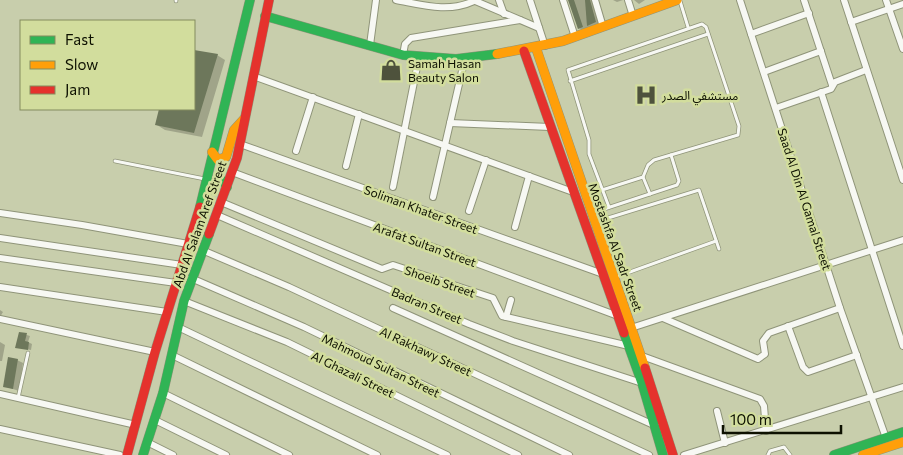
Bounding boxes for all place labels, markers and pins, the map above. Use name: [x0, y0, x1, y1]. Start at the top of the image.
place label: Samah Hasan Beauty Salon: [408, 56, 481, 84]
shop icon: Samah Hasan Beauty Salon: [378, 57, 404, 83]
hospital icon: مستشفي الصدر: [633, 82, 659, 108]
place label: مستشفي الصدر: [661, 88, 738, 106]

